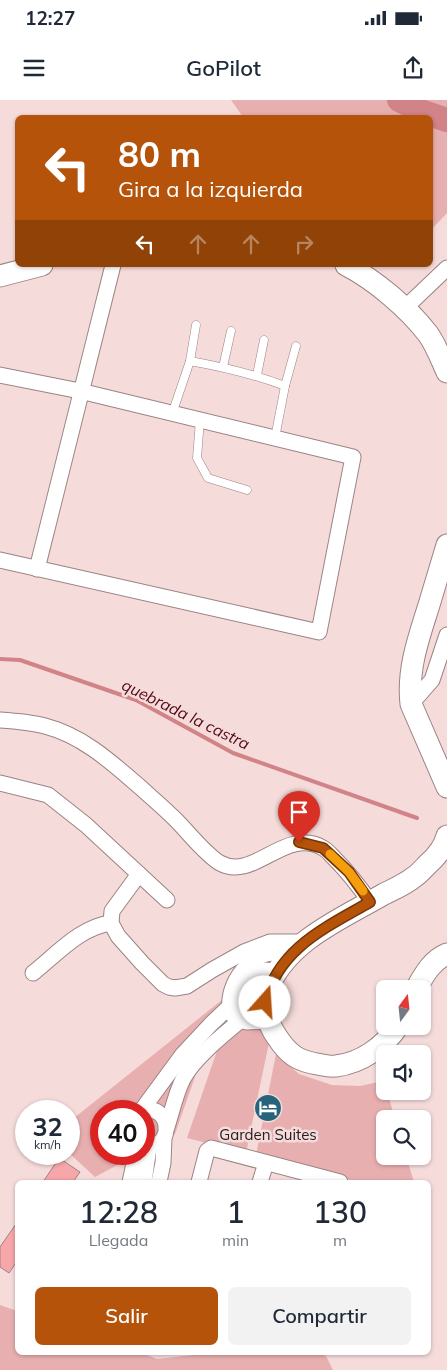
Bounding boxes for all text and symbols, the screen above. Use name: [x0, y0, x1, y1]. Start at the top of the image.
text: 12:27: [25, 6, 75, 30]
icon: menu: [20, 54, 48, 82]
text: GoPilot: [186, 54, 261, 82]
icon: share: [399, 54, 427, 82]
text: 80 m: [118, 132, 201, 176]
icon: left: [35, 135, 100, 200]
text: Gira a la izquierda: [118, 175, 303, 203]
icon: left: [131, 230, 159, 258]
icon: ahead: [184, 230, 212, 258]
icon: ahead: [237, 230, 265, 258]
icon: right: [290, 230, 318, 258]
water label: quebrada la castra: [119, 674, 254, 754]
pin: [278, 791, 320, 842]
icon: arrive: [285, 798, 313, 826]
position arrow: [238, 975, 290, 1027]
north arrow: [376, 980, 431, 1035]
map controls: [376, 980, 431, 1165]
button: sound: [376, 1045, 431, 1100]
hotel icon: Garden Suites: [253, 1093, 283, 1123]
speed limit sign: 40: [90, 1100, 155, 1165]
button: search: [376, 1110, 431, 1165]
text: 32: [32, 1111, 63, 1142]
place label: Garden Suites: [219, 1125, 317, 1144]
text: km/h: [34, 1137, 61, 1152]
text: 12:28: [79, 1193, 158, 1231]
text: 1: [227, 1193, 245, 1231]
text: 130: [313, 1193, 367, 1231]
text: Llegada: [89, 1230, 148, 1250]
text: min: [222, 1230, 249, 1250]
text: m: [333, 1230, 347, 1250]
button: Salir: [35, 1287, 218, 1345]
button: Compartir: [228, 1287, 411, 1345]

